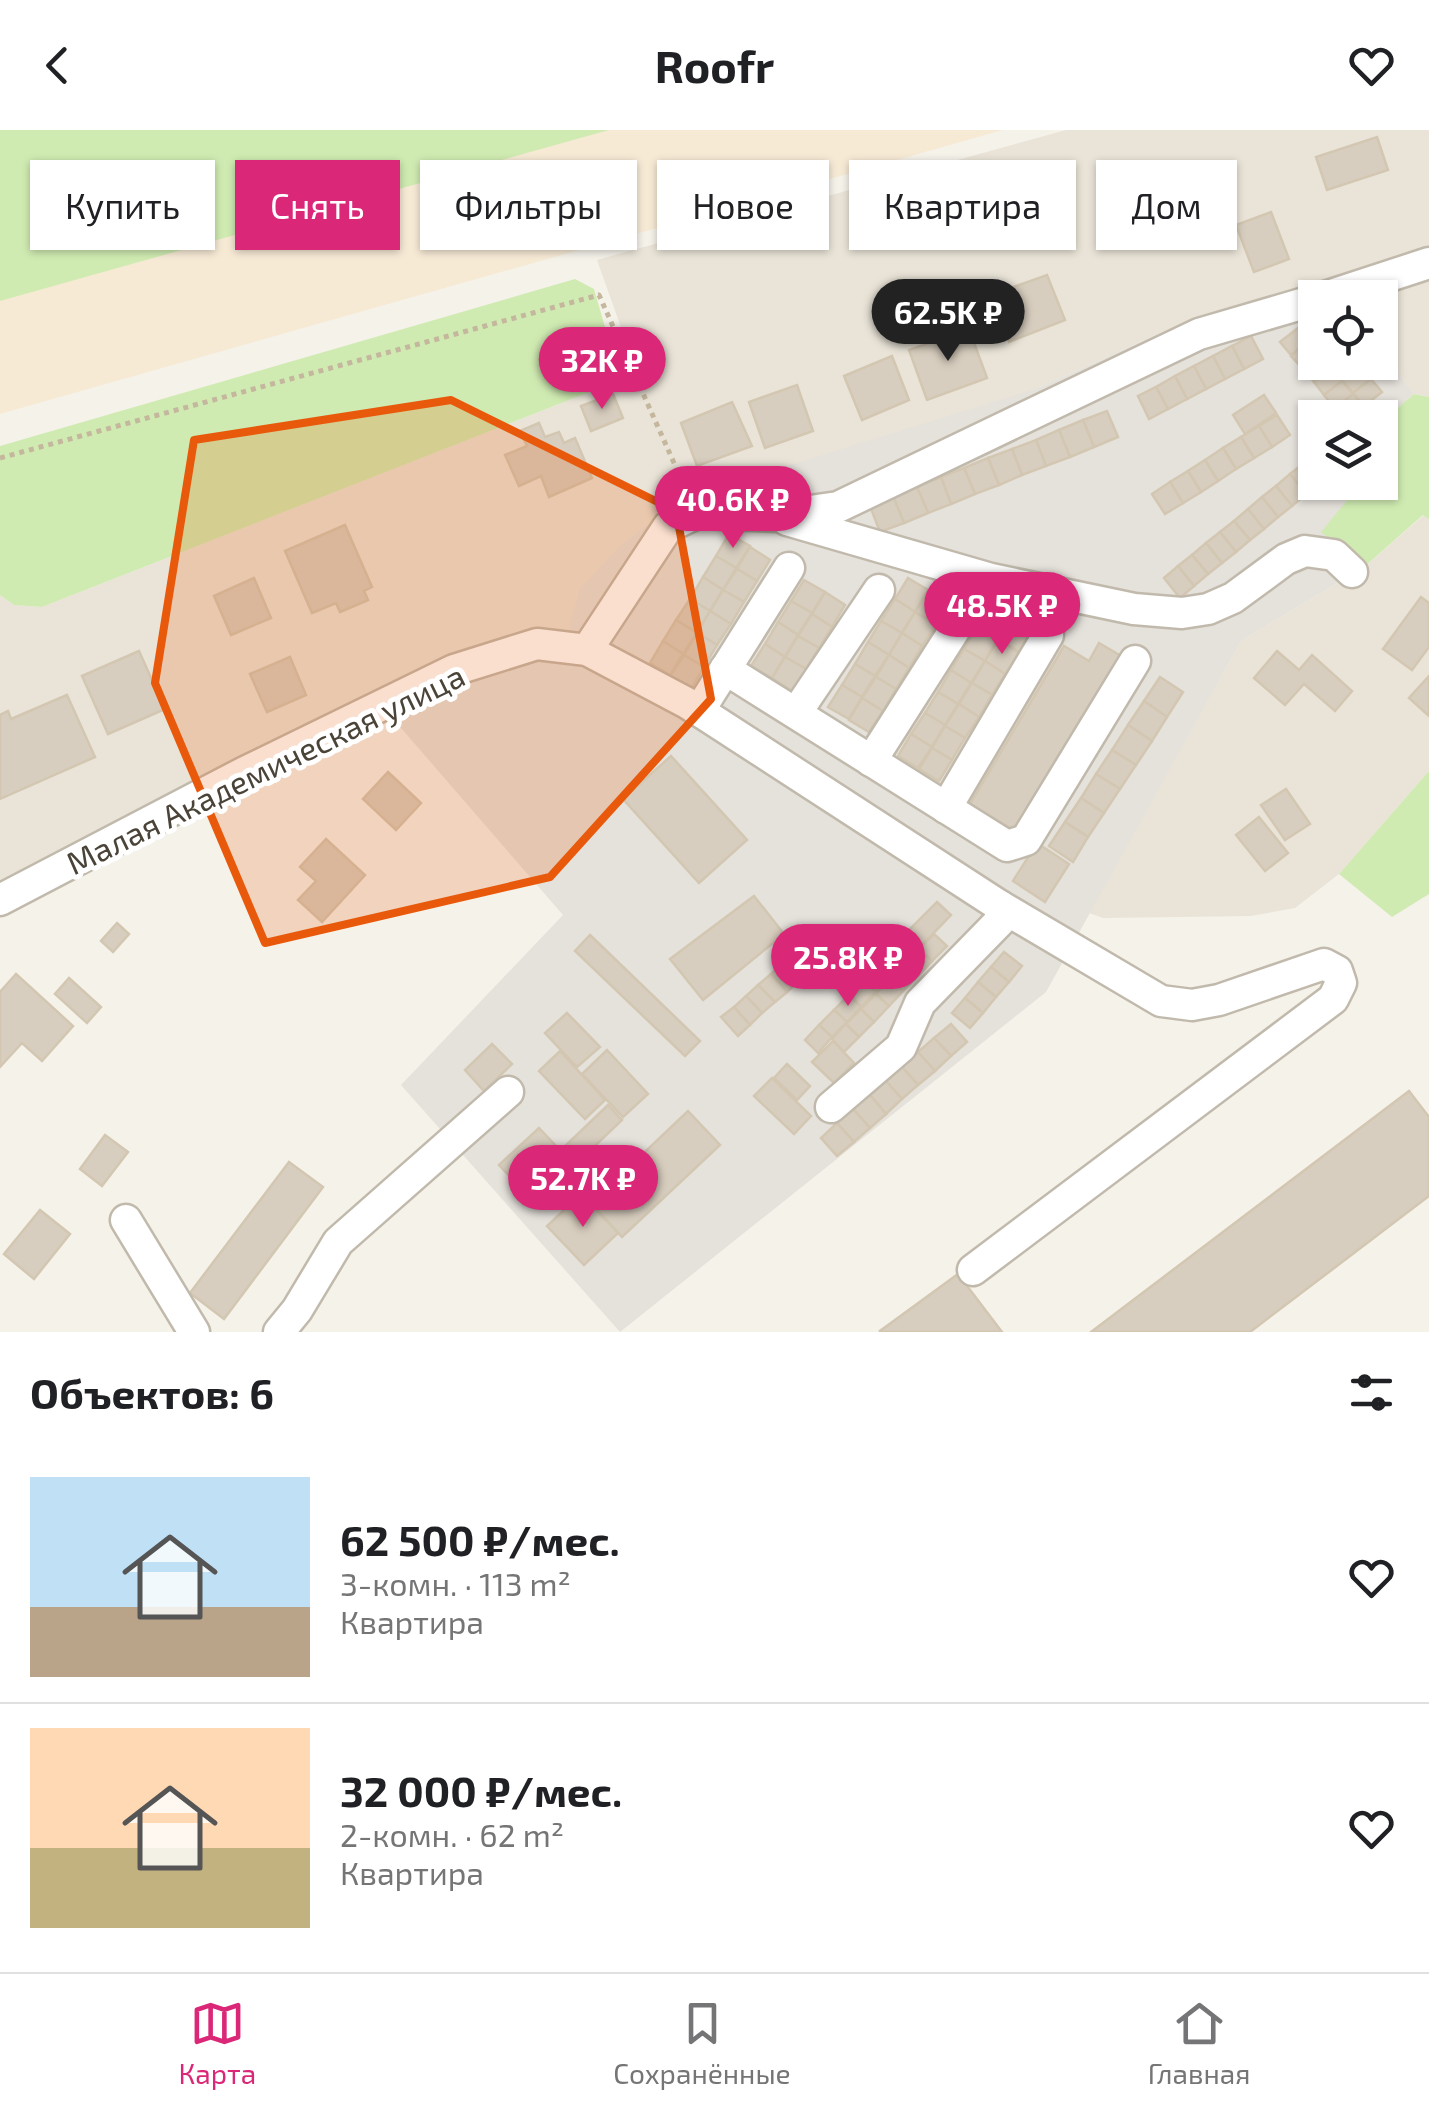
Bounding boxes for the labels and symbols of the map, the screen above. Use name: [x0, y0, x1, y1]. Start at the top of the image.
pin: 62.5K ₽: [856, 279, 1040, 364]
pin: 32K ₽: [532, 327, 672, 412]
pin: 40.6K ₽: [641, 466, 825, 551]
pin: 48.5K ₽: [910, 572, 1094, 657]
street label: Малая Академическая улица: [60, 655, 471, 882]
pin: 25.8K ₽: [756, 924, 940, 1009]
pin: 52.7K ₽: [491, 1145, 675, 1230]

